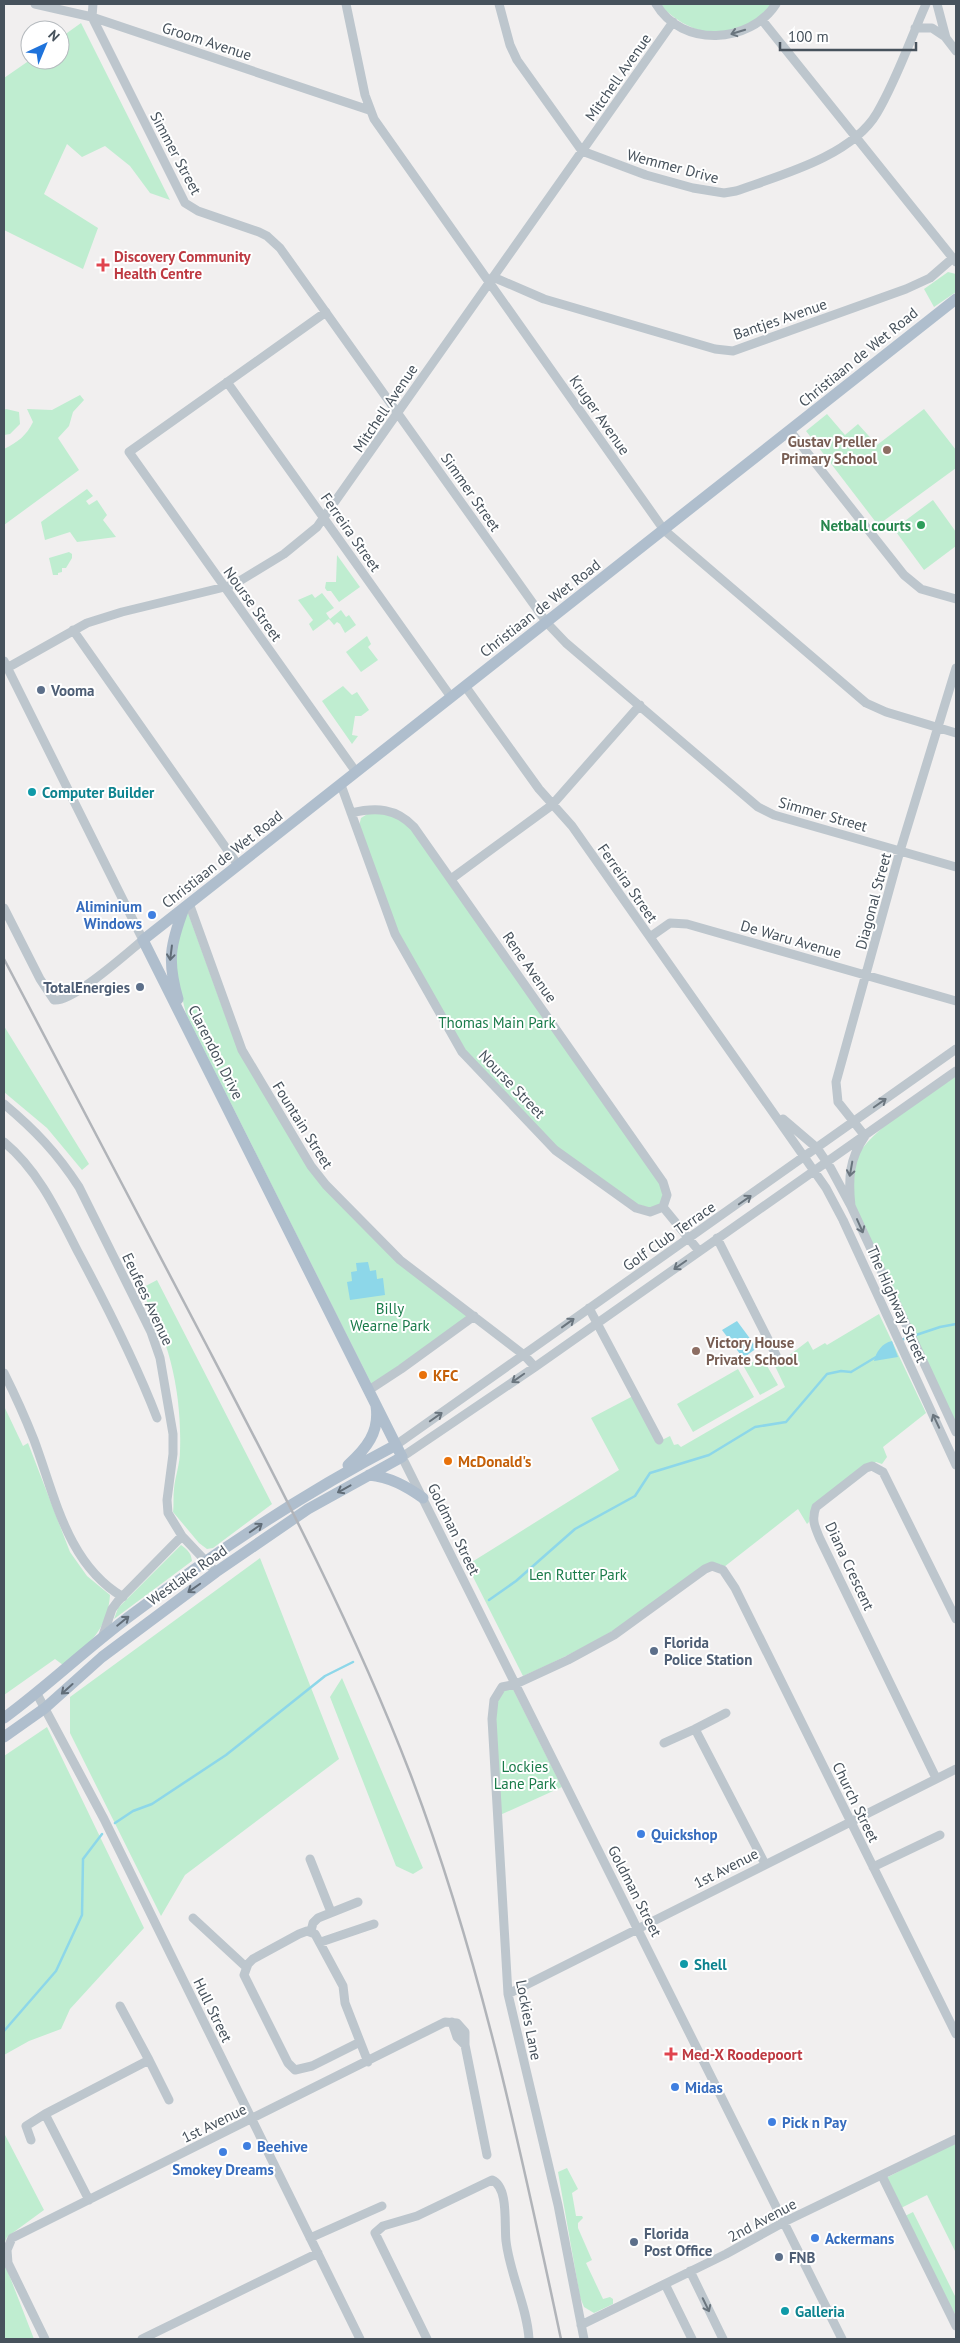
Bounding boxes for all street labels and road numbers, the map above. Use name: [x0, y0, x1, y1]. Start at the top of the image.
street label: Groom Avenue: [160, 18, 254, 64]
street label: Mitchell Avenue: [581, 30, 655, 124]
street label: Simmer Street: [146, 108, 206, 198]
street label: Wemmer Drive: [625, 145, 721, 187]
street label: Bantjes Avenue: [731, 294, 829, 344]
street label: Christiaan de Wet Road: [794, 303, 922, 411]
street label: Mitchell Avenue: [348, 360, 422, 456]
street label: Kruger Avenue: [566, 371, 634, 459]
street label: Simmer Street: [437, 449, 505, 535]
street label: Ferreira Street: [317, 489, 385, 575]
street label: Christiaan de Wet Road: [476, 555, 604, 661]
street label: Nourse Street: [220, 563, 286, 645]
street label: Simmer Street: [776, 792, 870, 836]
street label: Christiaan de Wet Road: [158, 806, 286, 912]
street label: Ferreira Street: [594, 840, 662, 926]
street label: Diagonal Street: [851, 850, 895, 952]
street label: De Waru Avenue: [738, 916, 844, 962]
street label: Rene Avenue: [499, 928, 561, 1006]
street label: Clarendon Drive: [184, 1002, 248, 1102]
street label: Nourse Street: [475, 1046, 549, 1122]
street label: Fountain Street: [269, 1078, 337, 1172]
street label: Golf Club Terrace: [619, 1197, 719, 1275]
street label: The Highway Street: [863, 1243, 931, 1365]
street label: Eeufees Avenue: [118, 1250, 178, 1348]
street label: Goldman Street: [424, 1480, 484, 1578]
street label: Diana Crescent: [821, 1519, 879, 1613]
street label: Westlake Road: [143, 1541, 231, 1609]
street label: Church Street: [828, 1759, 884, 1845]
street label: Goldman Street: [604, 1842, 666, 1940]
street label: 1st Avenue: [691, 1844, 761, 1892]
street label: Hull Street: [189, 1975, 237, 2045]
street label: Lockies Lane: [512, 1978, 546, 2062]
street label: 1st Avenue: [178, 2099, 250, 2147]
street label: 2nd Avenue: [725, 2194, 799, 2246]

